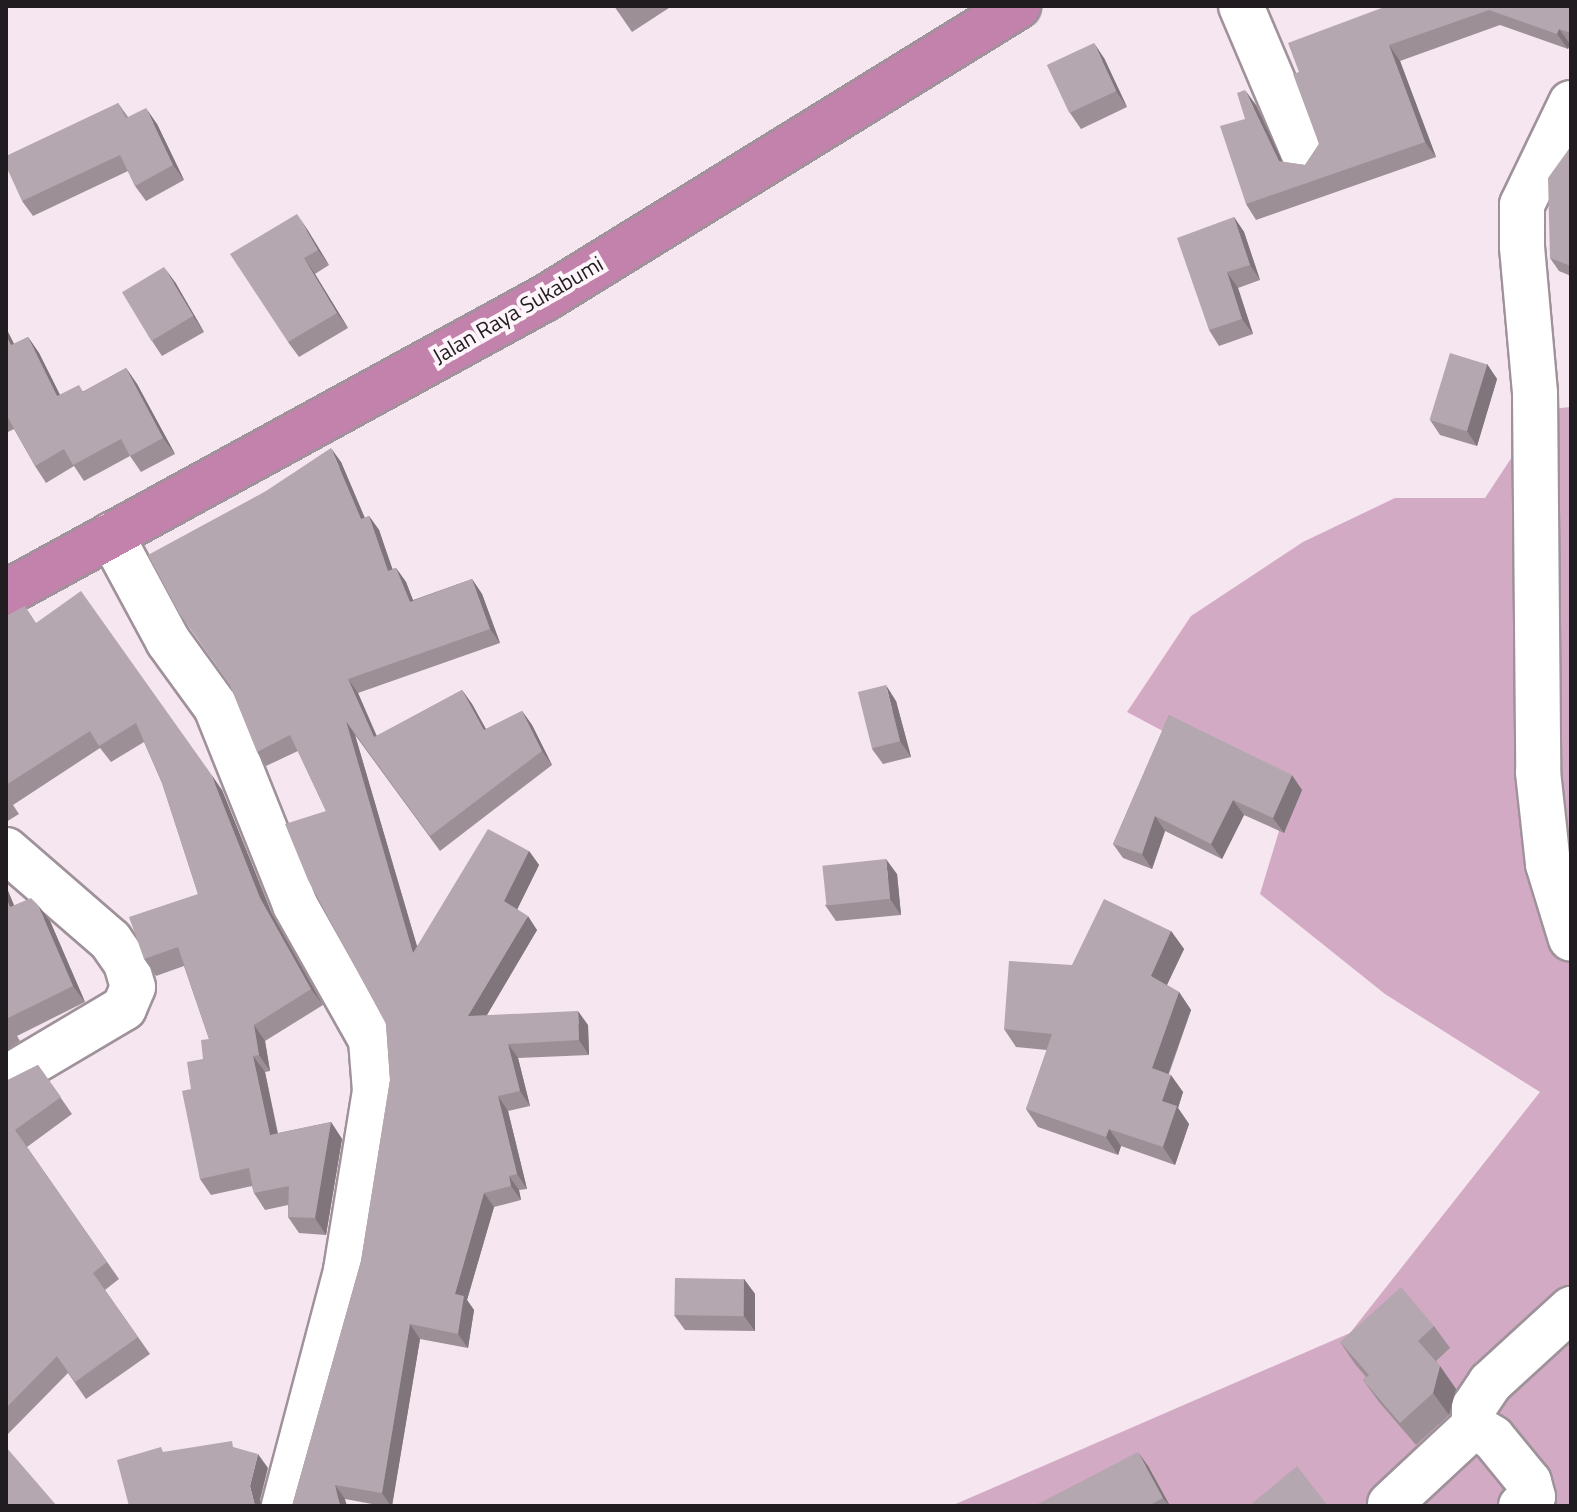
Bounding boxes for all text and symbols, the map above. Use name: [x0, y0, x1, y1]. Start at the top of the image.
street label: Jalan Raya Sukabumi: [428, 250, 608, 370]

